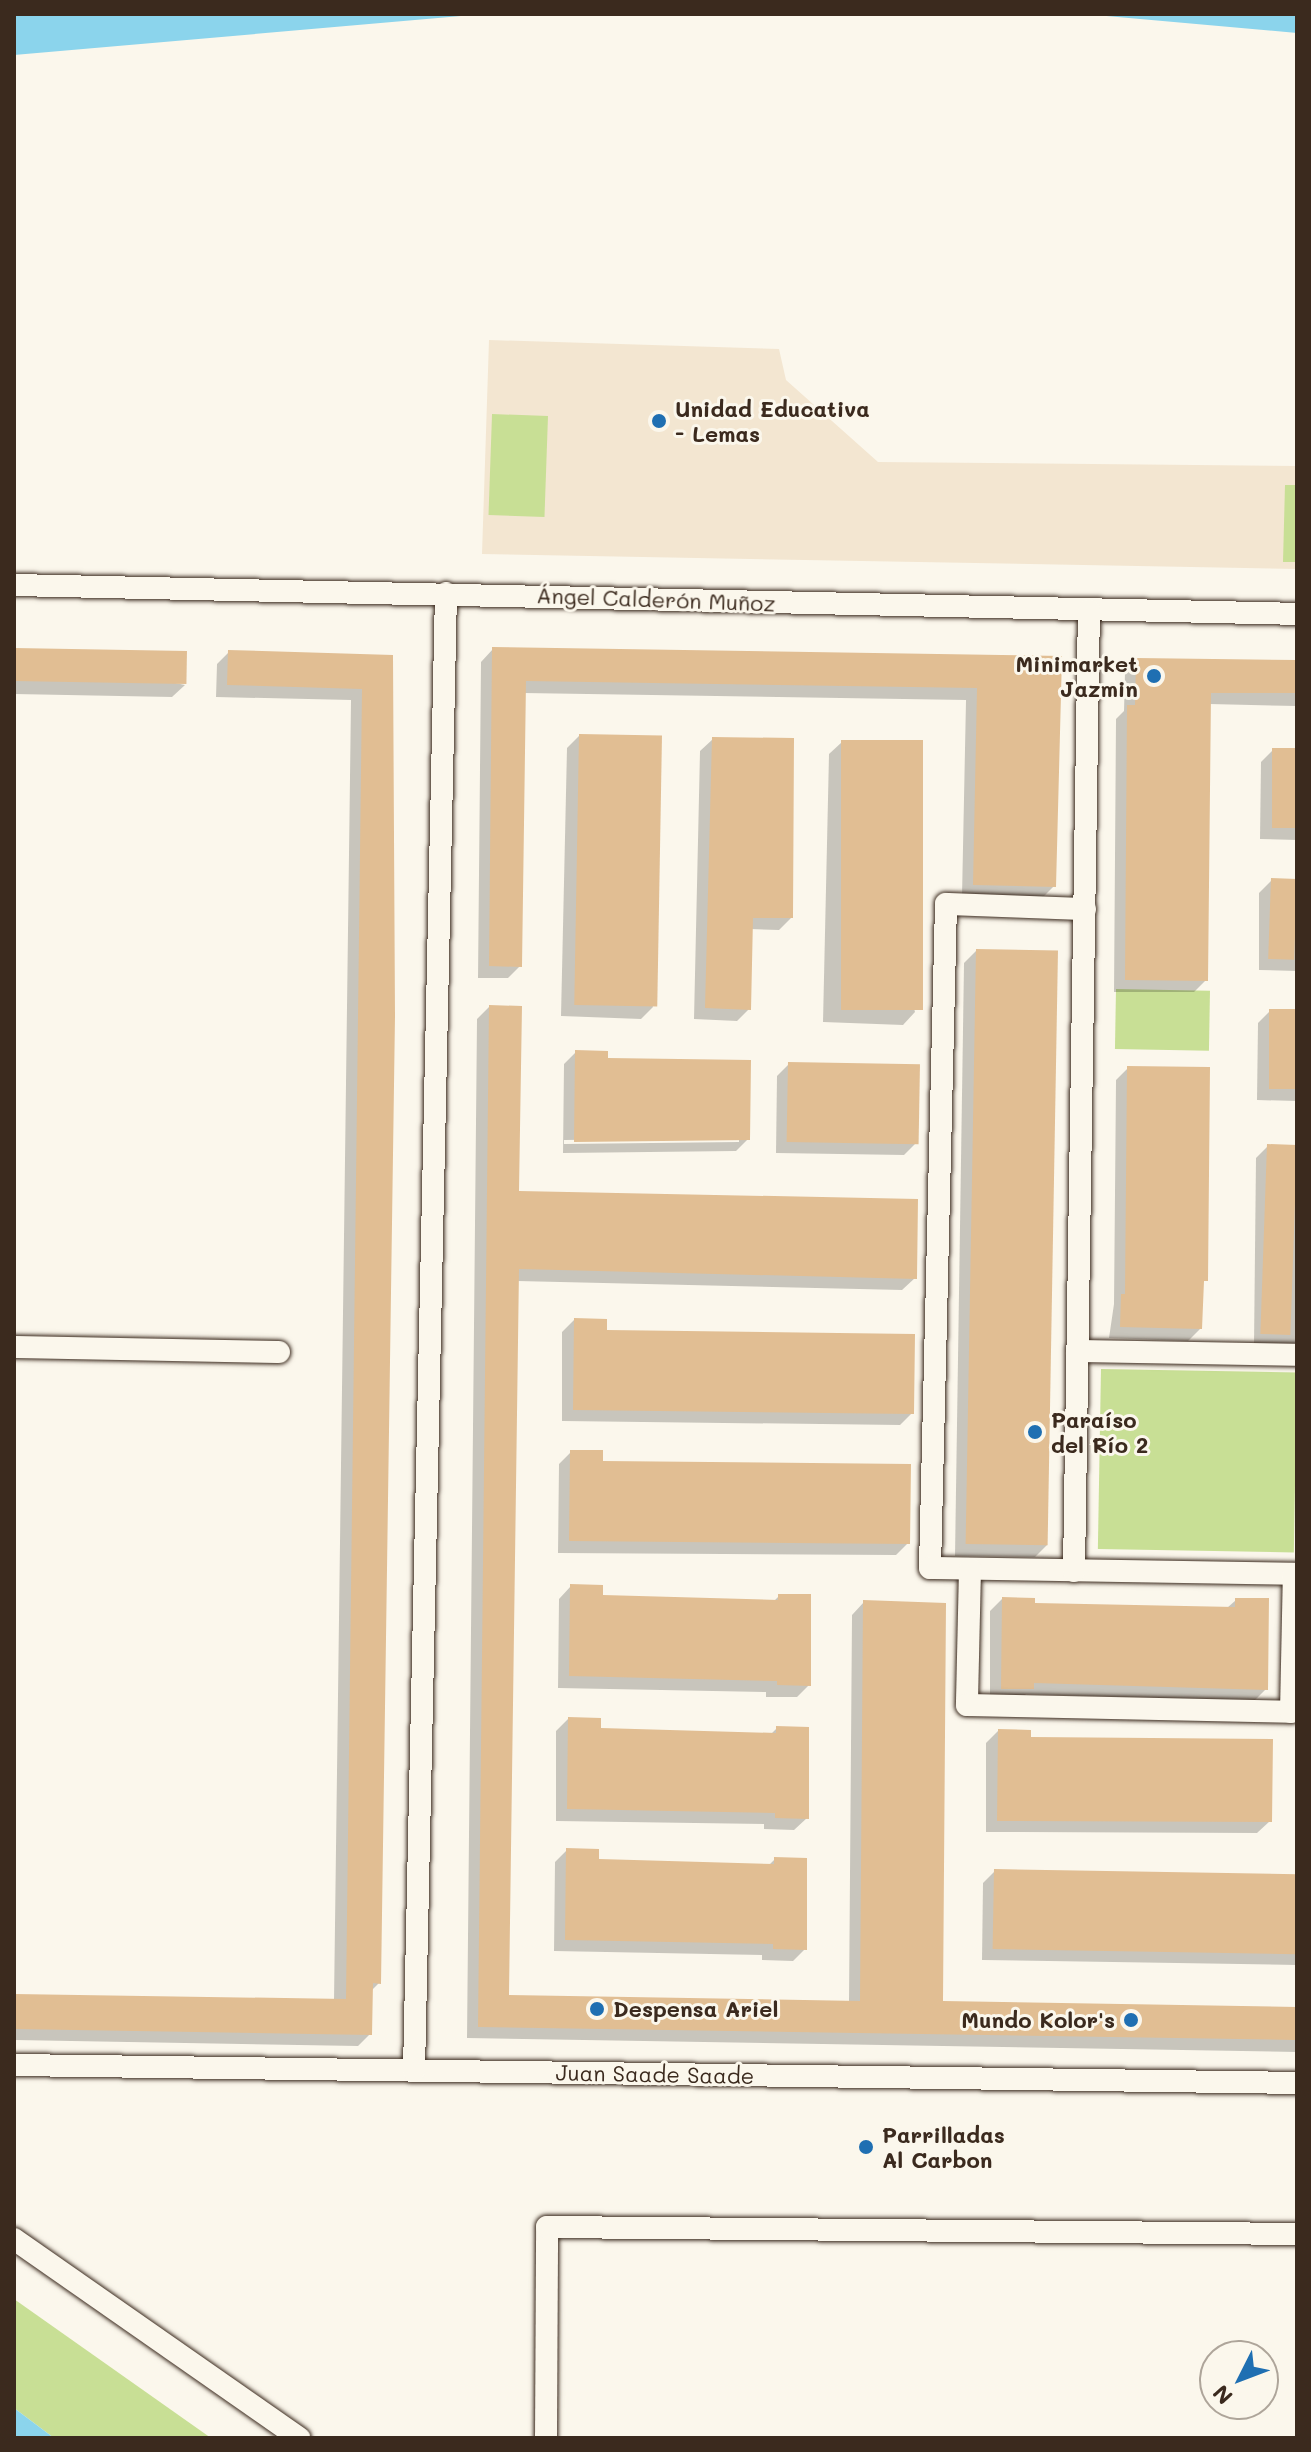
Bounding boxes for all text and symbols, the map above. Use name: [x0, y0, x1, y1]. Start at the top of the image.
place label: Unidad Educativa - Lemas: [675, 395, 870, 446]
marker: Unidad Educativa - Lemas: [650, 412, 668, 430]
street label: Ángel Calderón Muñoz: [536, 582, 776, 616]
place label: Minimarket Jazmin: [1016, 650, 1138, 702]
marker: Minimarket Jazmin: [1145, 667, 1163, 685]
place label: Paraíso del Río 2: [1051, 1406, 1148, 1458]
marker: Paraíso del Río 2: [1026, 1423, 1044, 1441]
place label: Despensa Ariel: [613, 1996, 778, 2022]
marker: Despensa Ariel: [588, 2000, 606, 2018]
place label: Mundo Kolor's: [961, 2007, 1115, 2033]
marker: Mundo Kolor's: [1122, 2011, 1140, 2029]
street label: Juan Saade Saade: [555, 2059, 755, 2089]
place label: Parrilladas Al Carbon: [882, 2121, 1005, 2172]
marker: Parrilladas Al Carbon: [857, 2138, 875, 2156]
north arrow: [1199, 2340, 1279, 2420]
text: N: [1206, 2379, 1239, 2411]

